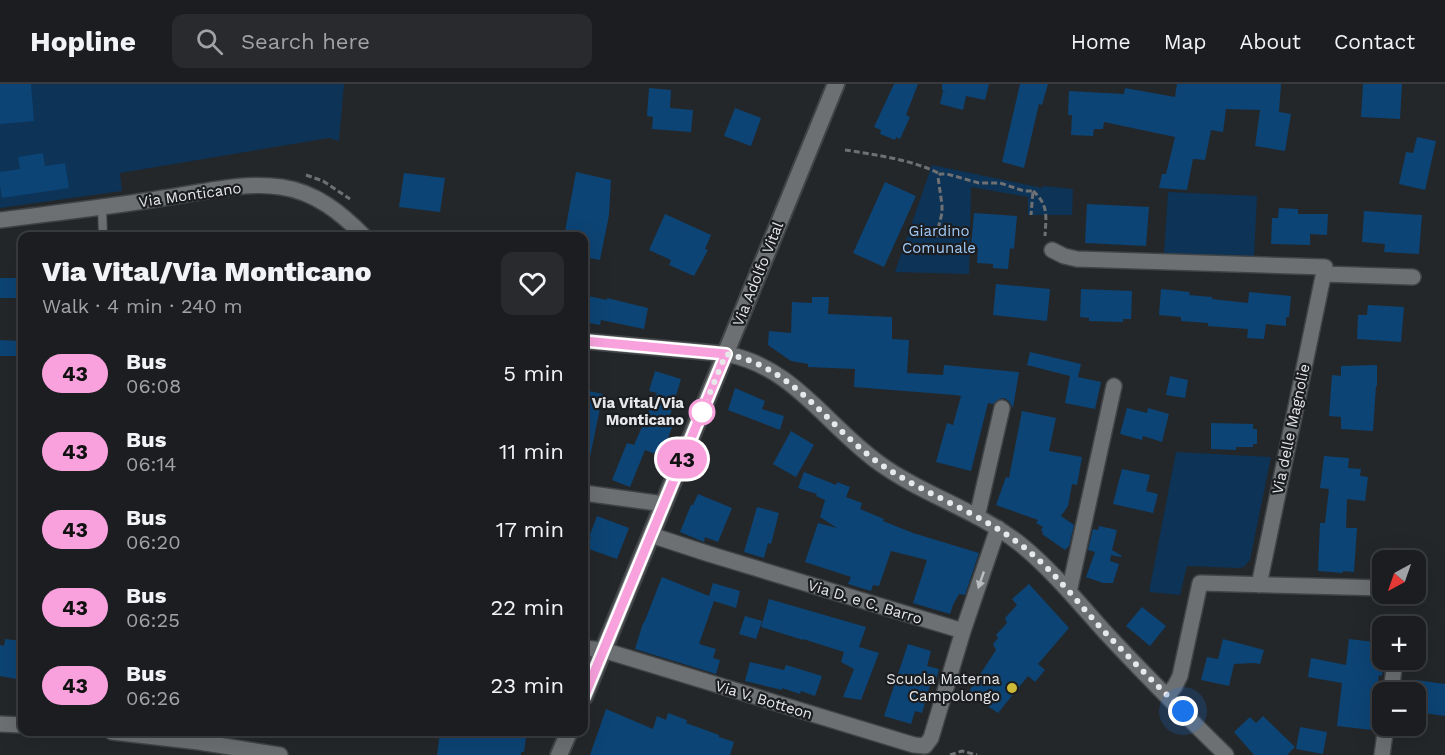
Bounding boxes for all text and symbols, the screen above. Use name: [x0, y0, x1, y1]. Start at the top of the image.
search box: [172, 14, 592, 68]
text: Hopline: [30, 25, 136, 58]
icon: search: [193, 25, 226, 58]
text: Search here: [241, 29, 370, 54]
text: Home: [1071, 29, 1131, 54]
text: Map: [1164, 29, 1207, 54]
text: About: [1240, 29, 1301, 54]
text: Contact: [1334, 29, 1415, 54]
street label: Via Monticano: [138, 179, 242, 211]
street label: Via Adolfo Vital: [729, 219, 787, 329]
park label: Giardino Comunale: [902, 222, 976, 257]
button: heart: [501, 252, 564, 315]
text: Via Vital/Via Monticano: [42, 255, 371, 288]
text: Walk · 4 min · 240 m: [42, 294, 242, 318]
text: Bus: [126, 349, 166, 374]
text: 43: [62, 361, 88, 386]
text: 5 min: [503, 361, 564, 386]
street label: Via delle Magnolie: [1268, 362, 1314, 496]
text: 06:08: [126, 374, 181, 398]
place label: Via Vital/Via Monticano: [592, 394, 684, 429]
marker: Via Vital/Via Monticano: [689, 399, 715, 425]
text: Bus: [126, 427, 166, 452]
text: 43: [62, 439, 88, 464]
text: 11 min: [499, 439, 564, 464]
line badge: 43: [655, 440, 709, 478]
text: 43: [669, 447, 695, 472]
text: 06:14: [126, 452, 177, 476]
text: Bus: [126, 505, 166, 530]
text: 43: [62, 517, 88, 542]
text: 17 min: [496, 517, 564, 542]
text: 06:20: [126, 530, 181, 554]
north arrow: [1372, 550, 1426, 604]
map controls: [1372, 550, 1426, 736]
one-way arrow: [975, 571, 985, 589]
street label: Via D. e C. Barro: [806, 576, 924, 628]
text: Bus: [126, 583, 166, 608]
text: 43: [62, 595, 88, 620]
text: 22 min: [490, 595, 564, 620]
text: 06:25: [126, 608, 180, 632]
button: +: [1372, 616, 1426, 670]
text: Bus: [126, 661, 166, 686]
place label: Scuola Materna Campolongo: [886, 670, 1001, 705]
text: 43: [62, 673, 88, 698]
text: 23 min: [490, 673, 564, 698]
street label: Via V. Botteon: [713, 677, 815, 723]
marker: Scuola Materna Campolongo: [1005, 681, 1019, 695]
button: −: [1372, 682, 1426, 736]
text: 06:26: [126, 686, 180, 710]
your location: [1168, 696, 1198, 726]

